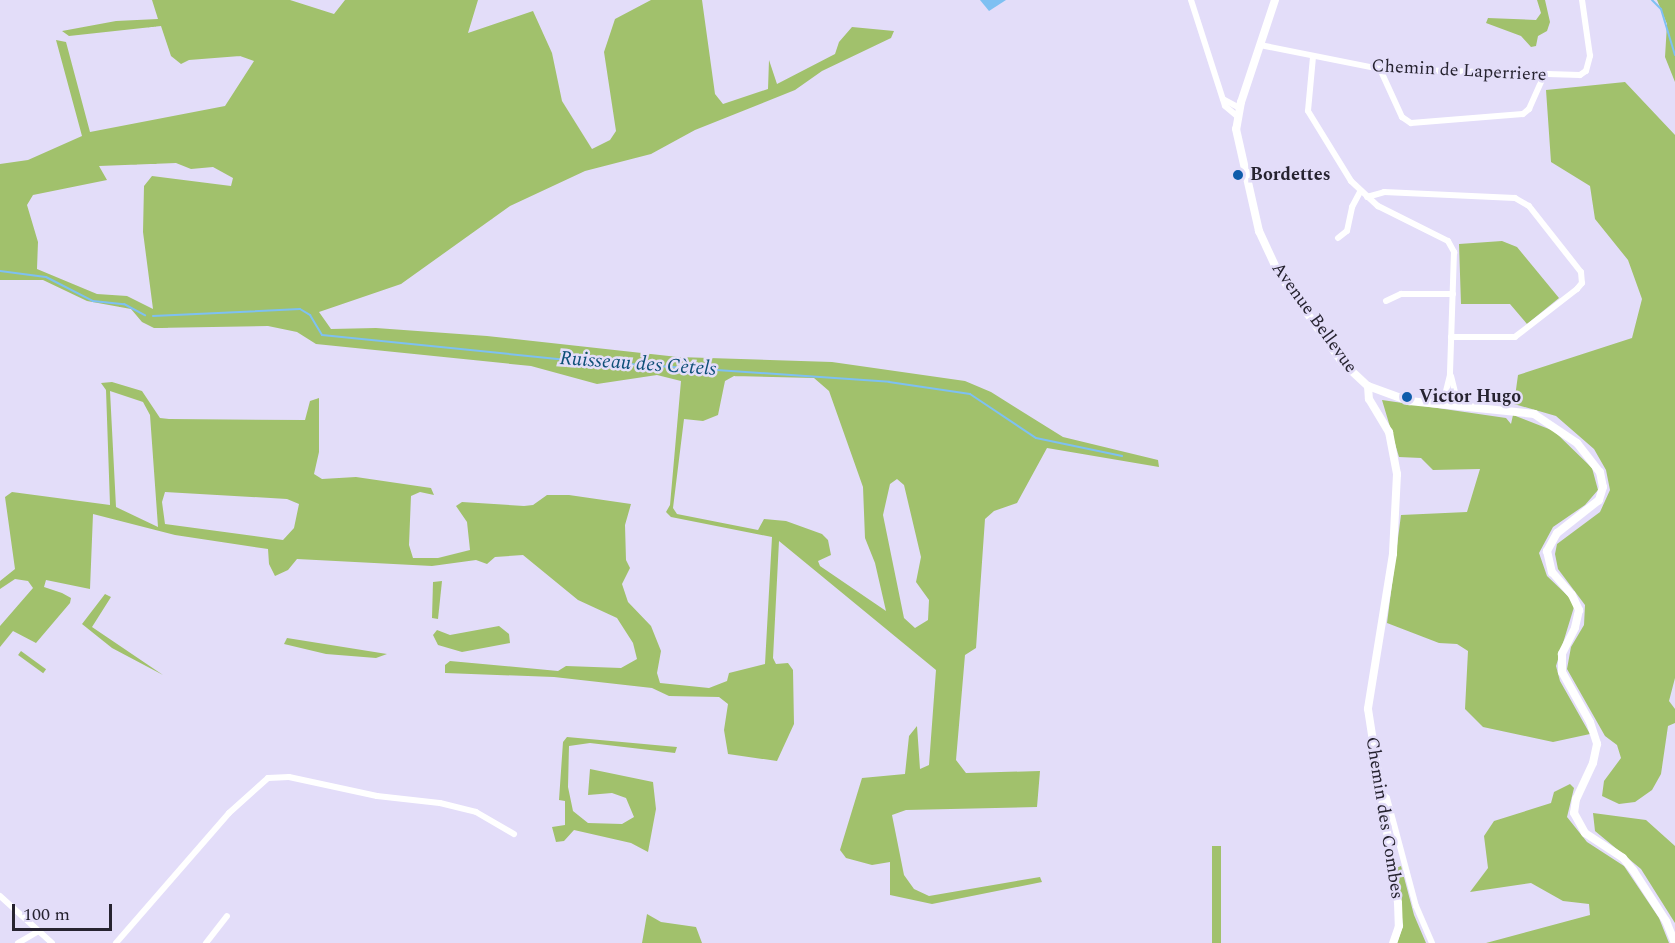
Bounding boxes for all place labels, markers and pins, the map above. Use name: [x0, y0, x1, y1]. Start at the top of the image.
place label: Bordettes: [1250, 164, 1330, 186]
marker: Bordettes: [1231, 168, 1245, 182]
place label: Victor Hugo: [1419, 386, 1521, 408]
marker: Victor Hugo: [1400, 390, 1414, 404]

